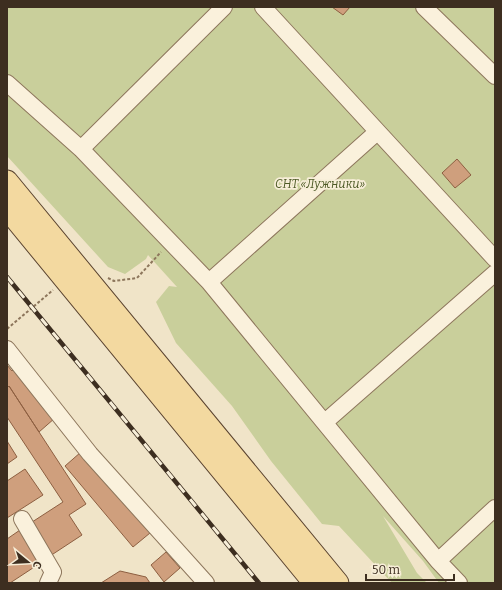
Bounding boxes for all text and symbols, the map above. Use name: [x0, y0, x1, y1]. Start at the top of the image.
park label: СНТ «Лужники»: [275, 177, 365, 191]
north arrow: [8, 542, 48, 582]
scale bar: [366, 556, 454, 582]
text: С: [30, 560, 44, 570]
text: 50 m: [372, 563, 401, 577]

